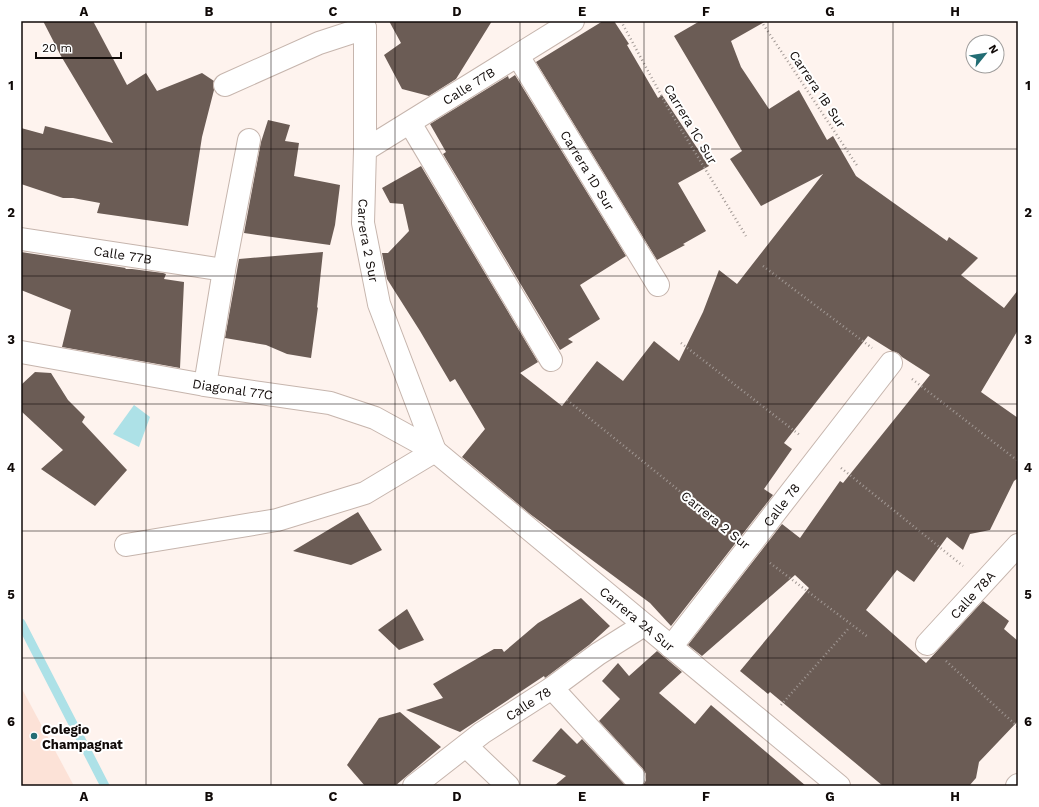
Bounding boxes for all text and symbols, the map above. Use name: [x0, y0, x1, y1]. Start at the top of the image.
text: A: [80, 4, 89, 19]
text: B: [205, 4, 214, 19]
text: C: [329, 4, 338, 19]
text: D: [452, 4, 462, 19]
text: E: [578, 4, 586, 19]
text: F: [702, 4, 710, 19]
text: G: [825, 4, 835, 19]
text: H: [950, 4, 960, 19]
scale bar: [36, 34, 121, 60]
north arrow: [965, 34, 1005, 74]
text: 20 m: [42, 41, 72, 55]
text: N: [986, 42, 1001, 56]
street label: Carrera 1B Sur: [786, 48, 849, 131]
street label: Calle 77B: [440, 64, 498, 108]
text: 1: [8, 78, 14, 93]
text: 1: [1025, 78, 1031, 93]
street label: Carrera 1C Sur: [661, 82, 720, 167]
street label: Carrera 1D Sur: [557, 128, 618, 213]
street label: Carrera 2 Sur: [355, 198, 382, 284]
text: 2: [7, 205, 15, 220]
text: 2: [1024, 205, 1032, 220]
street label: Calle 77B: [93, 243, 153, 267]
text: 3: [7, 332, 15, 347]
text: 3: [1024, 332, 1032, 347]
street label: Diagonal 77C: [191, 376, 274, 403]
text: 4: [7, 460, 16, 475]
text: 4: [1024, 460, 1033, 475]
street label: Calle 78: [760, 480, 803, 530]
street label: Carrera 2 Sur: [678, 488, 753, 553]
street label: Calle 78A: [947, 568, 999, 622]
street label: Carrera 2A Sur: [597, 584, 677, 654]
text: 5: [7, 587, 15, 602]
text: 5: [1024, 587, 1032, 602]
street label: Calle 78: [503, 684, 554, 724]
text: 6: [7, 714, 15, 729]
text: 6: [1024, 714, 1032, 729]
place label: Colegio Champagnat: [42, 722, 123, 752]
marker: Colegio Champagnat: [29, 731, 39, 741]
text: A: [80, 789, 89, 804]
text: B: [205, 789, 214, 804]
text: C: [329, 789, 338, 804]
text: D: [452, 789, 462, 804]
text: E: [578, 789, 586, 804]
text: F: [702, 789, 710, 804]
text: G: [825, 789, 835, 804]
text: H: [950, 789, 960, 804]

